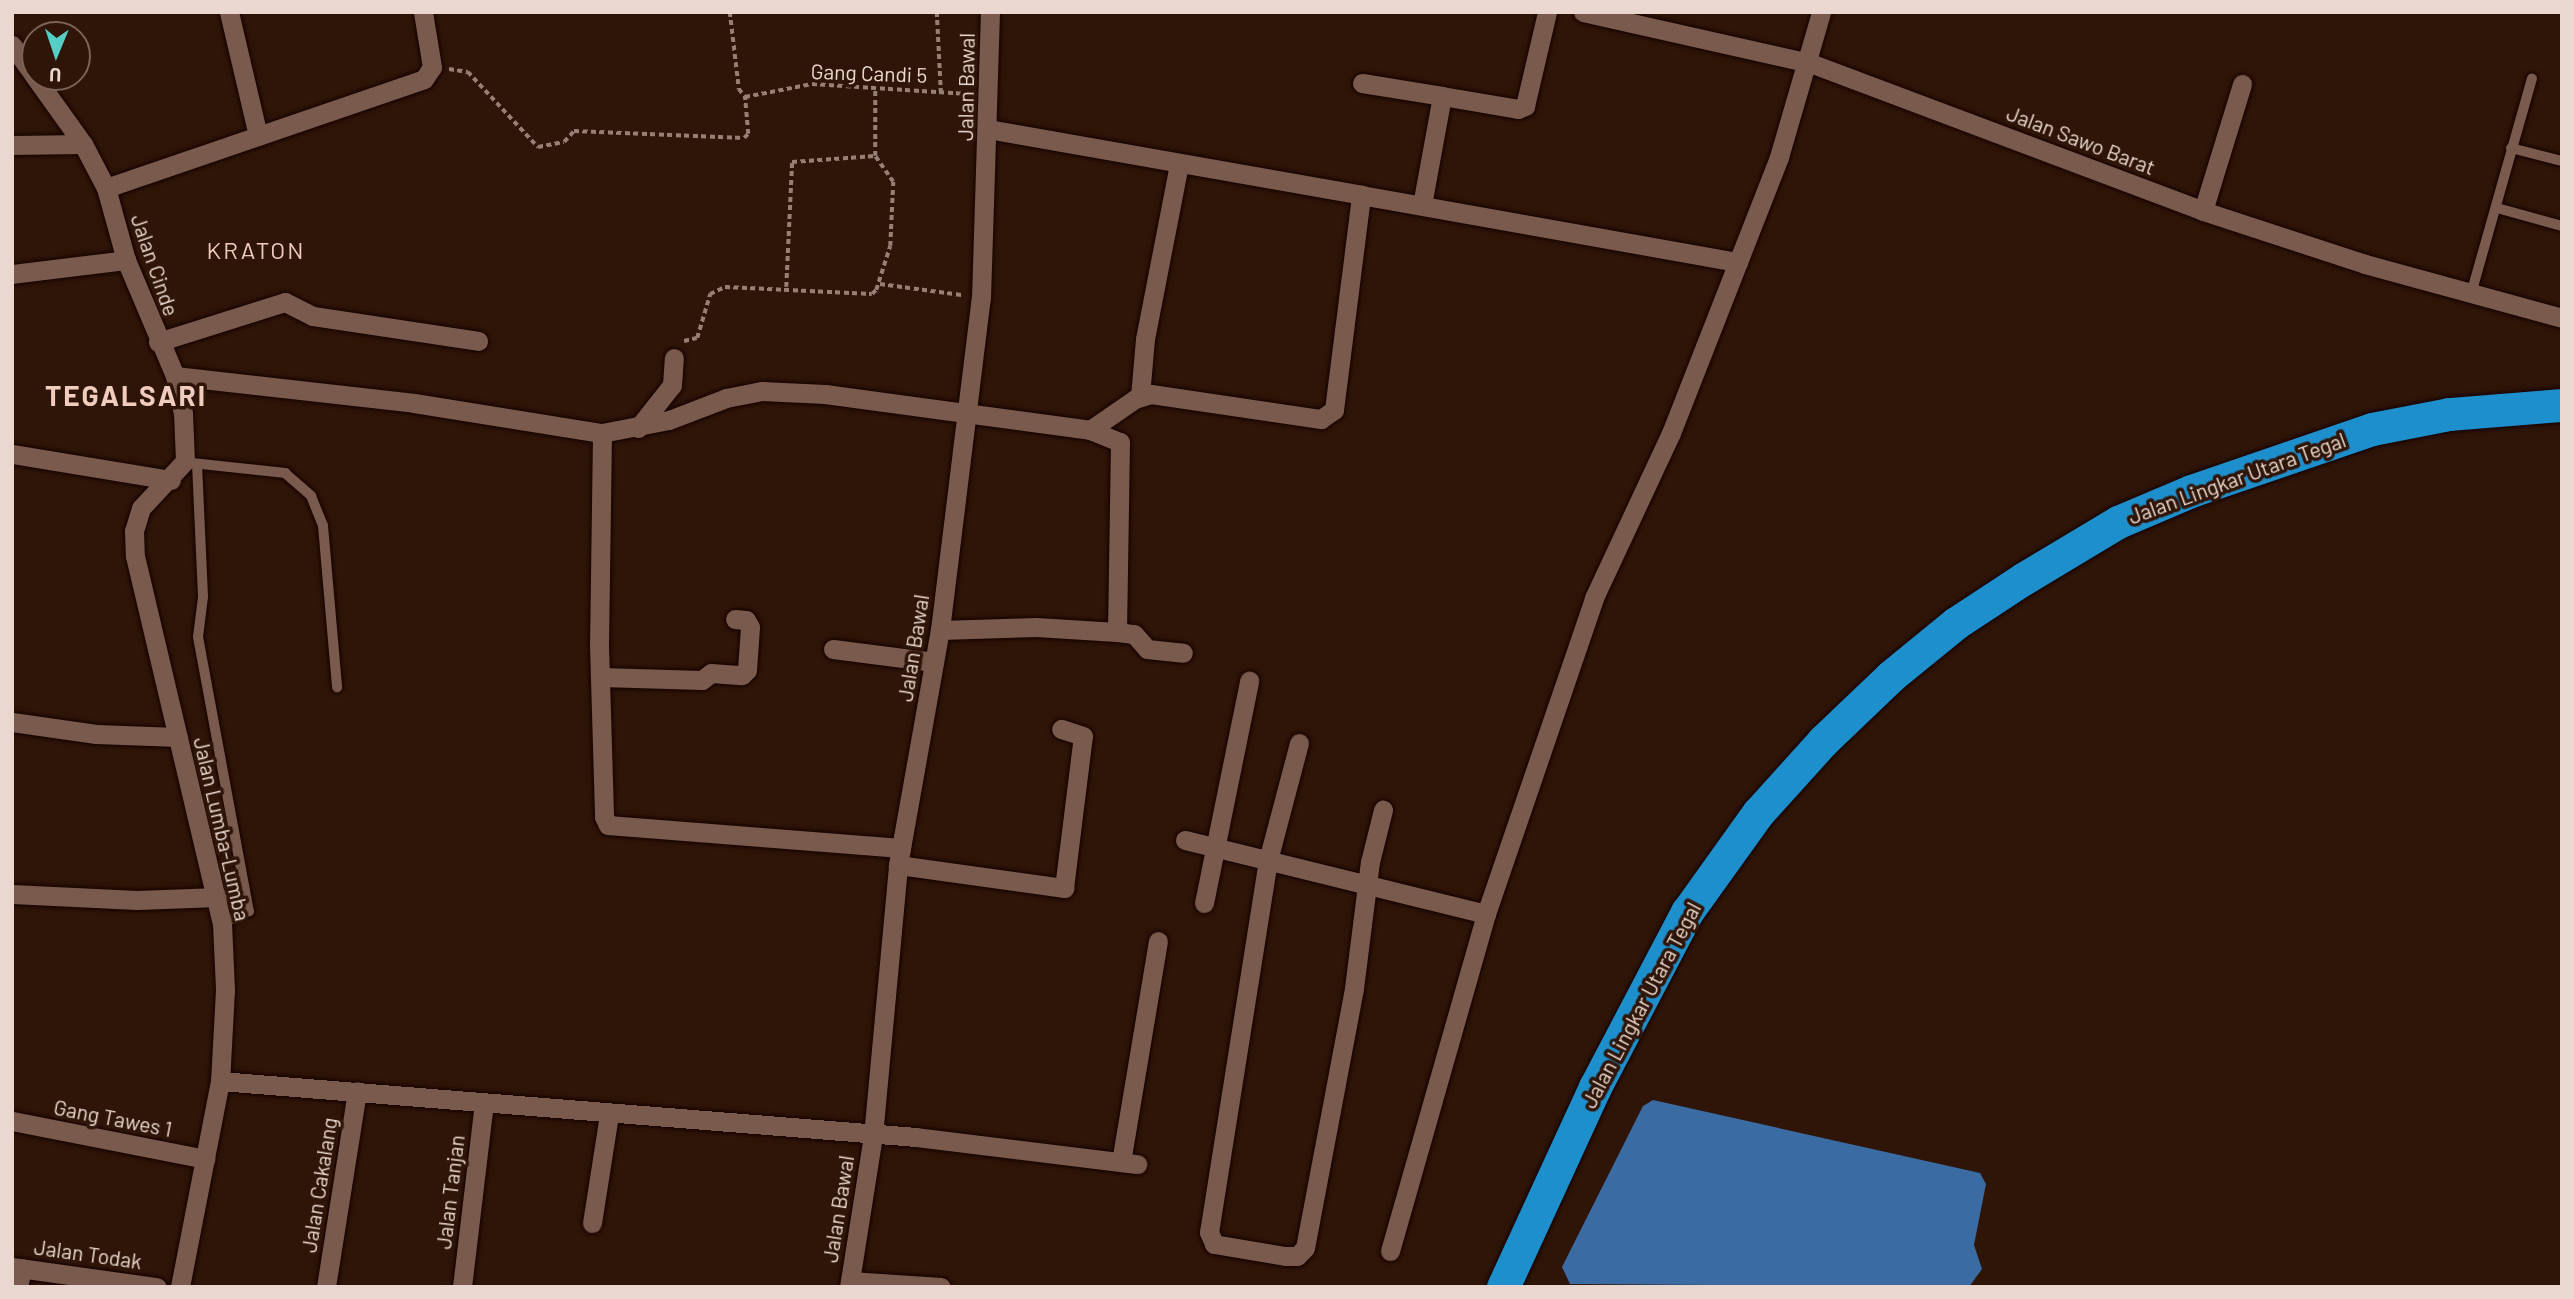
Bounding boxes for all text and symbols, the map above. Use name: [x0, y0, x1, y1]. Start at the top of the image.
north arrow: [21, 21, 91, 91]
street label: Jalan Bawal: [952, 33, 980, 141]
street label: Gang Candi 5: [810, 58, 928, 88]
text: U: [49, 64, 62, 87]
street label: Jalan Sawo Barat: [2003, 100, 2159, 180]
street label: Jalan Cinde: [126, 211, 184, 319]
district label: KRATON: [207, 236, 305, 264]
district label: TEGALSARI: [46, 378, 206, 412]
street label: Jalan Lingkar Utara Tegal: [2125, 427, 2349, 529]
street label: Jalan Bawal: [892, 593, 934, 703]
street label: Jalan Lumba-Lumba: [189, 735, 255, 923]
street label: Jalan Lingkar Utara Tegal: [1576, 898, 1706, 1112]
street label: Gang Tawes 1: [52, 1094, 174, 1142]
street label: Jalan Cakalang: [296, 1116, 342, 1254]
street label: Jalan Tanjan: [430, 1133, 470, 1251]
street label: Jalan Bawal: [817, 1154, 859, 1264]
street label: Jalan Todak: [32, 1234, 144, 1274]

